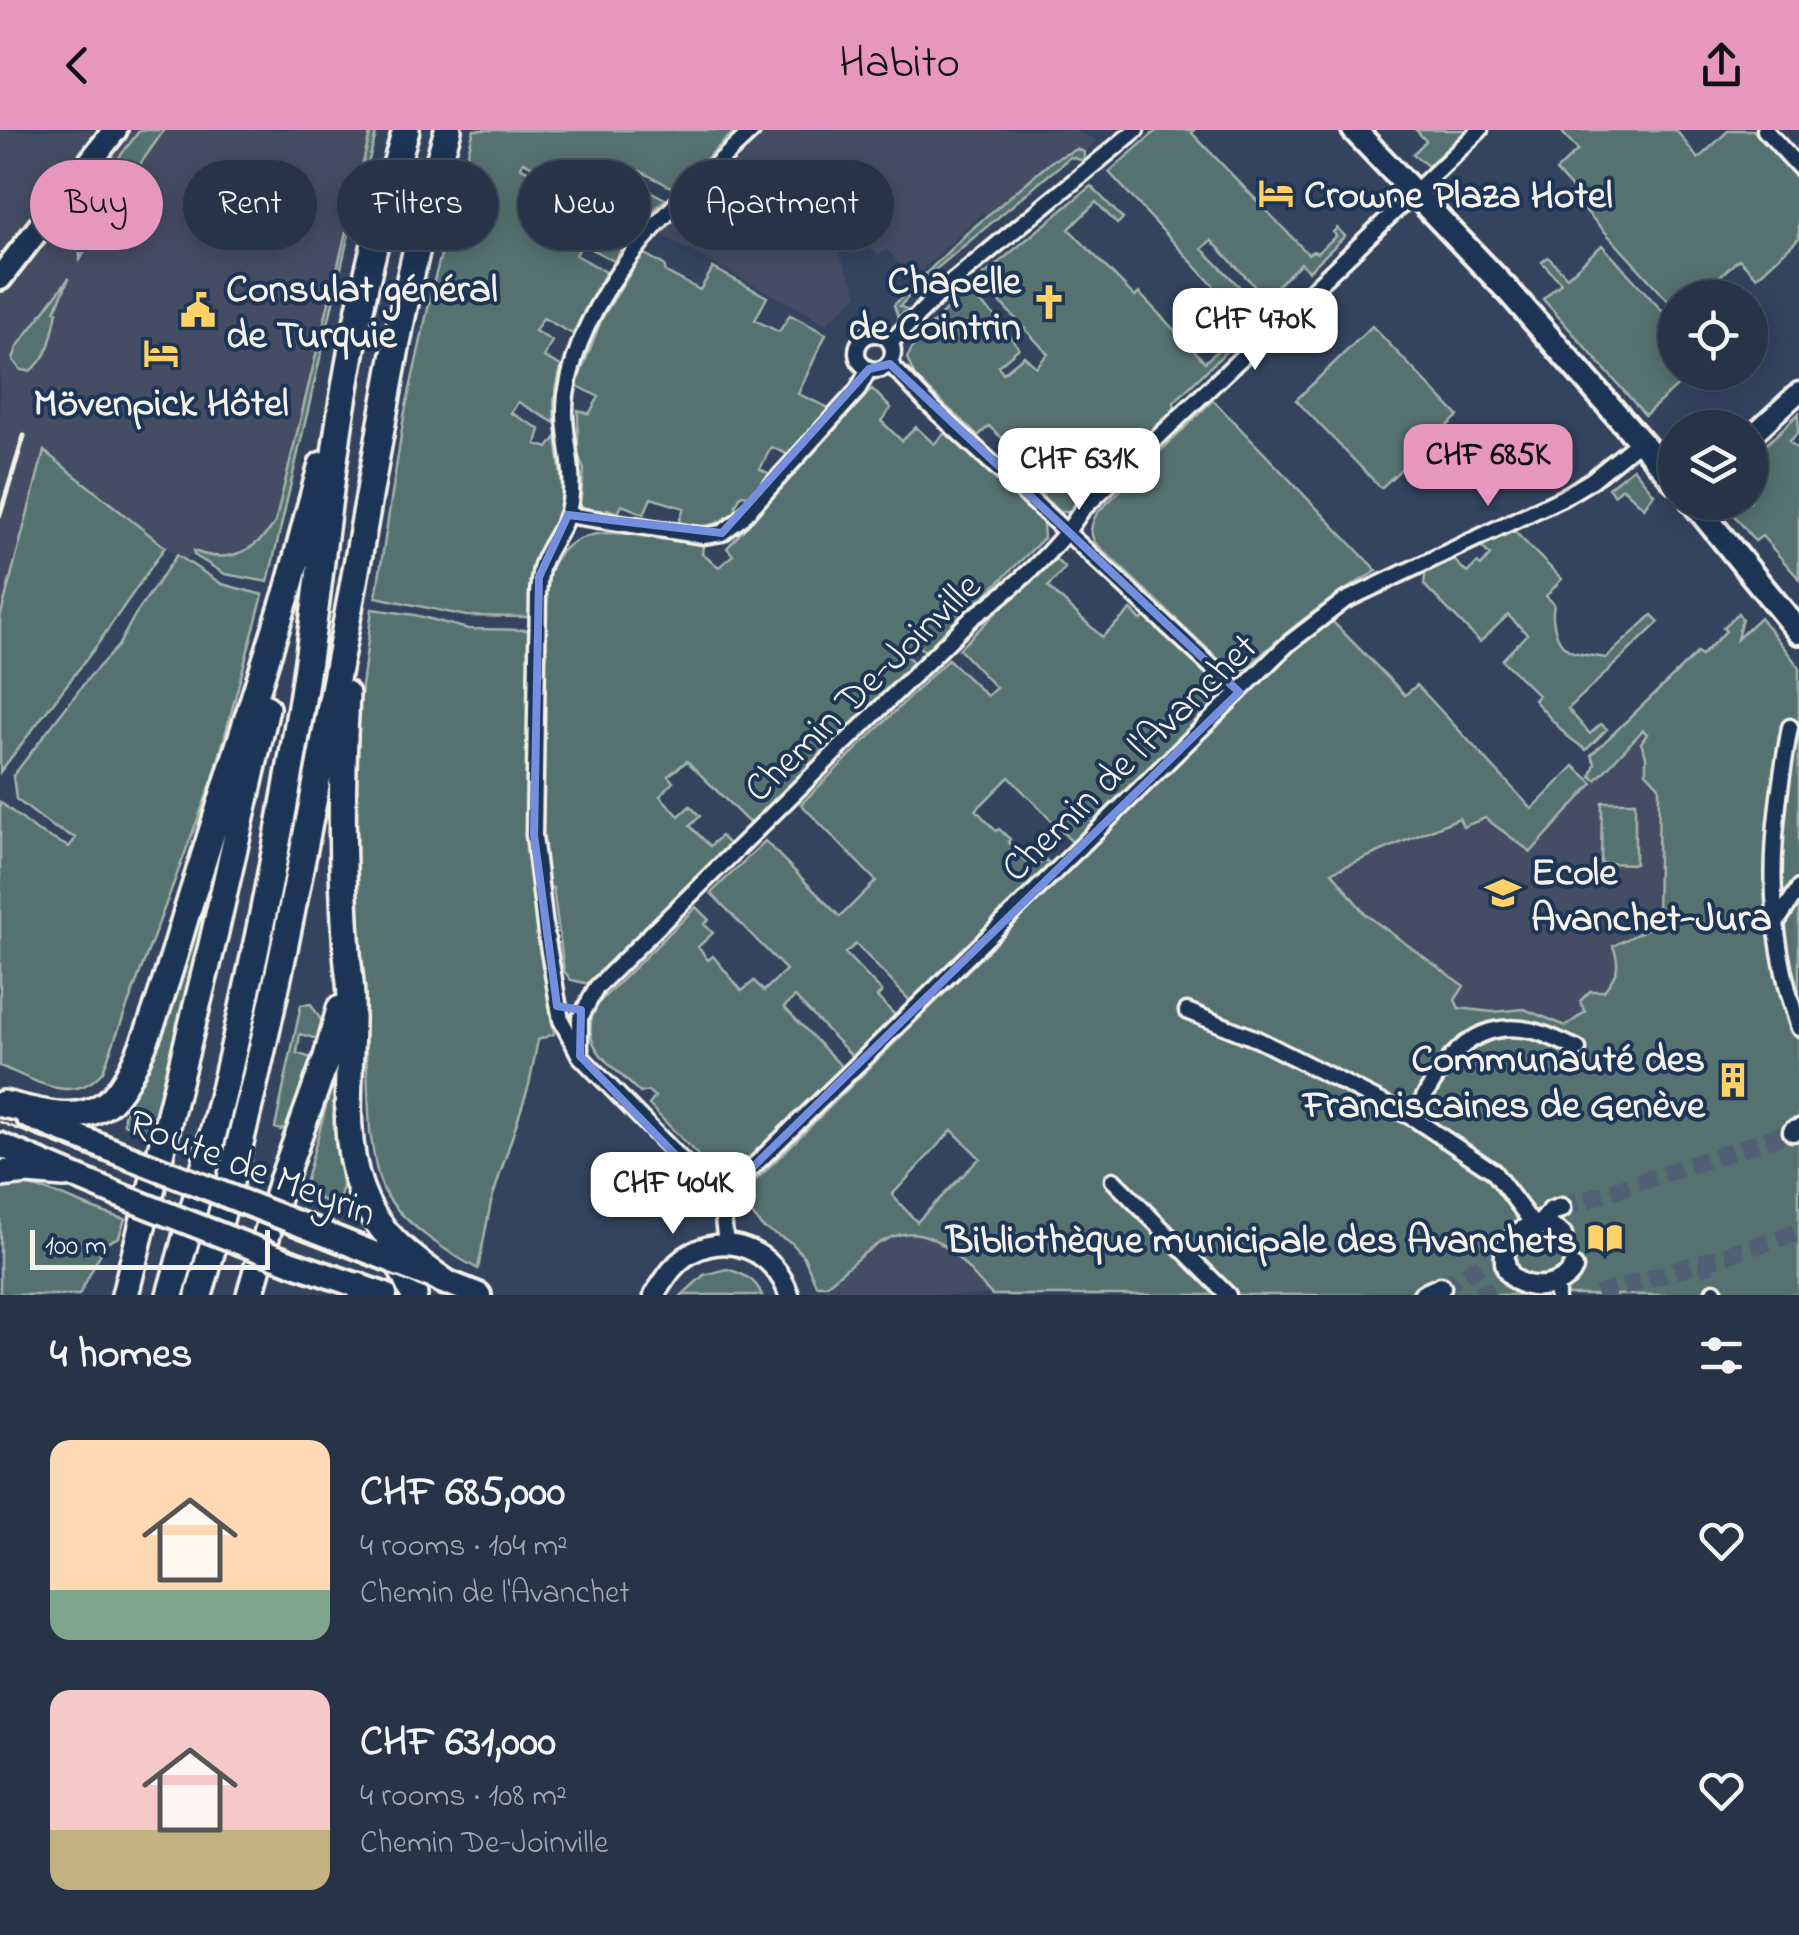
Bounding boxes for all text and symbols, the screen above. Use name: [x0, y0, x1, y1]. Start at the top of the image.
text: Habito: [839, 32, 960, 98]
icon: back: [50, 38, 105, 93]
icon: share: [1694, 38, 1749, 93]
chip: Buy: [30, 160, 163, 250]
chip: Rent: [183, 160, 317, 250]
chip: Filters: [337, 160, 498, 250]
chip: New: [518, 160, 650, 250]
chip: Apartment: [670, 160, 894, 250]
place label: Crowne Plaza Hotel: [1304, 168, 1613, 227]
hotel icon: Crowne Plaza Hotel: [1257, 174, 1295, 212]
place label: Chapelle de Cointrin: [848, 254, 1022, 359]
place label: Consulat général de Turquie: [226, 262, 498, 367]
map controls: [1658, 280, 1768, 520]
button: locate: [1658, 280, 1768, 390]
church icon: Chapelle de Cointrin: [1030, 283, 1068, 321]
pin: CHF 470K: [1152, 288, 1358, 373]
public building icon: Consulat général de Turquie: [179, 291, 217, 329]
text: CHF 470K: [1195, 297, 1315, 344]
hotel icon: Mövenpick Hôtel: [142, 334, 180, 372]
place label: Mövenpick Hôtel: [33, 376, 289, 435]
button: layers: [1658, 410, 1768, 520]
pin: CHF 685K: [1385, 424, 1591, 509]
pin: CHF 631K: [976, 428, 1182, 513]
text: CHF 685K: [1426, 433, 1550, 480]
text: CHF 631K: [1020, 437, 1138, 484]
street label: Chemin De-Joinville: [732, 560, 996, 818]
street label: Chemin de l'Avanchet: [989, 621, 1273, 898]
place label: Ecole Avanchet-Jura: [1531, 845, 1772, 950]
school or university icon: Ecole Avanchet-Jura: [1484, 874, 1522, 912]
place label: Communauté des Franciscaines de Genève: [1301, 1032, 1706, 1137]
building icon: Communauté des Franciscaines de Genève: [1714, 1061, 1752, 1099]
street label: Route de Meyrin: [119, 1096, 384, 1245]
pin: CHF 404K: [570, 1152, 776, 1237]
text: CHF 404K: [613, 1161, 733, 1208]
place label: Bibliothèque municipale des Avanchets: [944, 1213, 1577, 1272]
library icon: Bibliothèque municipale des Avanchets: [1586, 1219, 1624, 1257]
scale bar: [30, 1225, 270, 1270]
text: 100 m: [45, 1227, 107, 1268]
text: 4 homes: [50, 1325, 192, 1386]
icon: filters: [1694, 1328, 1749, 1383]
text: CHF 685,000: [360, 1463, 565, 1524]
icon: home: [130, 1480, 250, 1600]
icon: heart: [1694, 1513, 1749, 1568]
text: 4 rooms · 104 m²: [360, 1524, 568, 1571]
text: Chemin de l'Avanchet: [360, 1571, 630, 1618]
text: CHF 631,000: [360, 1713, 556, 1774]
icon: home: [130, 1730, 250, 1850]
icon: heart: [1694, 1763, 1749, 1818]
text: 4 rooms · 108 m²: [360, 1774, 567, 1821]
text: Chemin De-Joinville: [360, 1821, 608, 1868]

